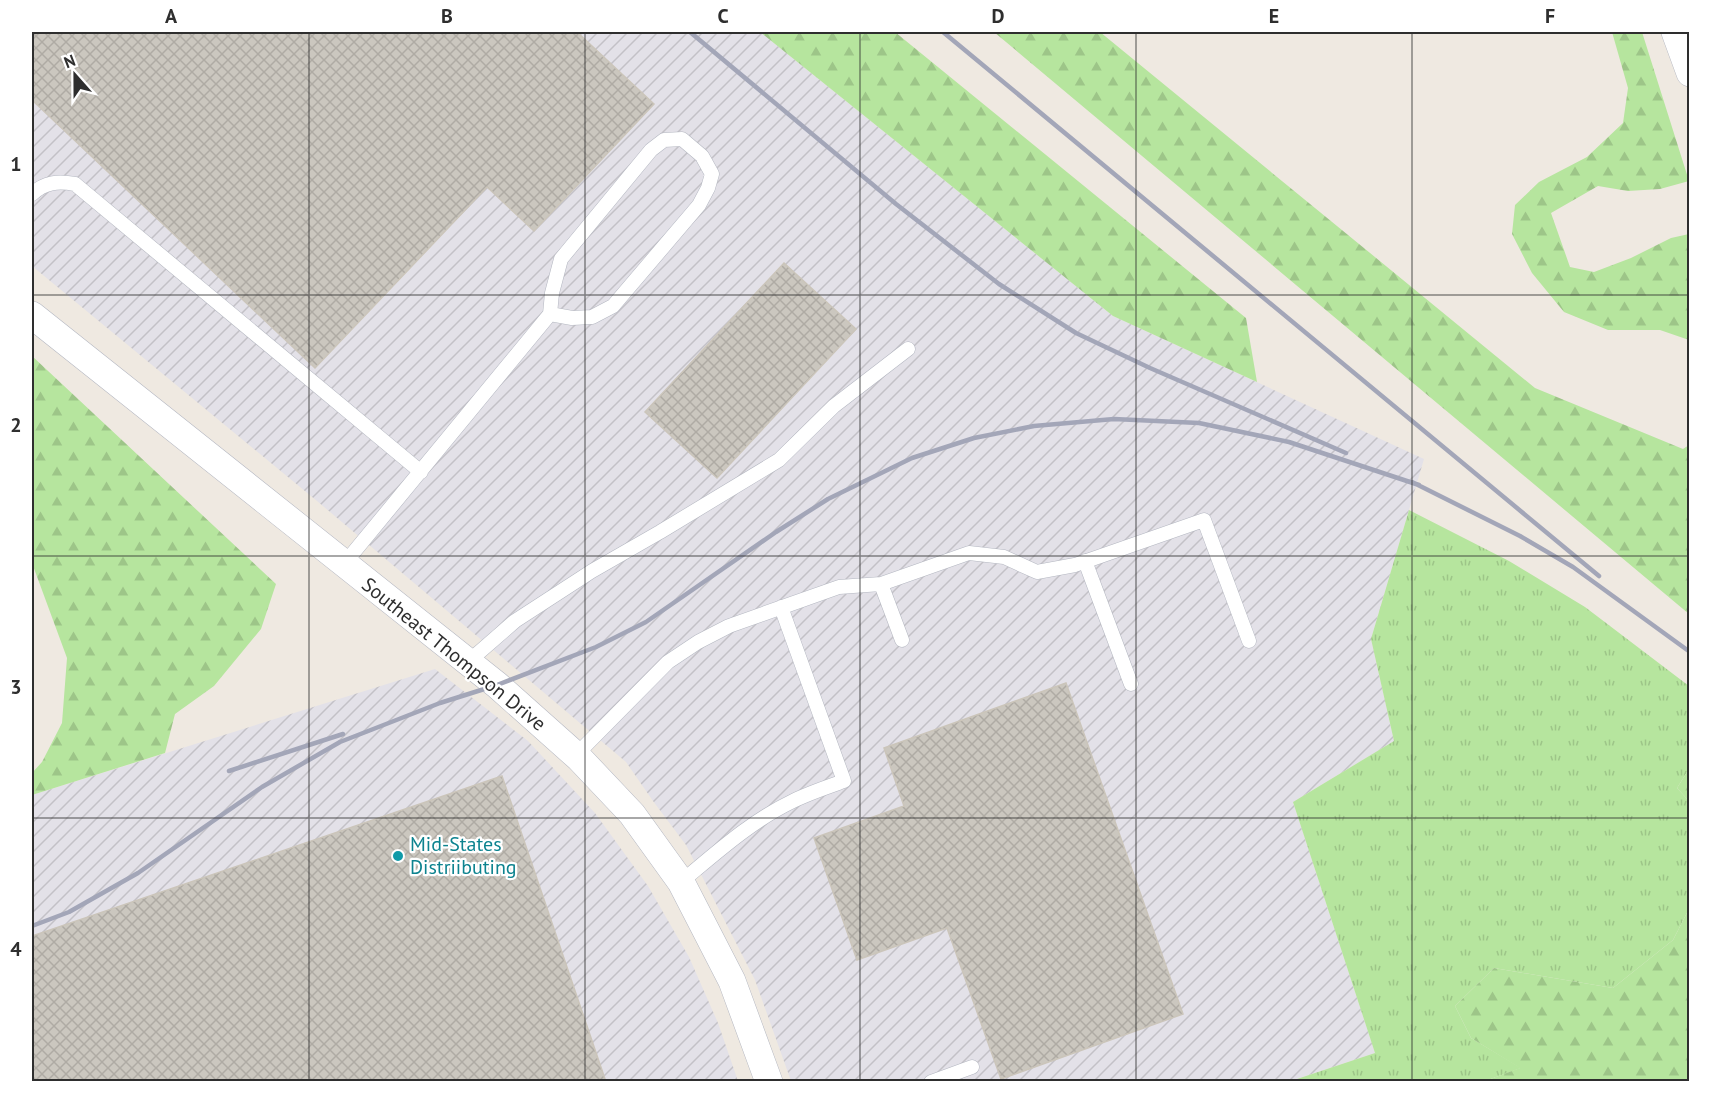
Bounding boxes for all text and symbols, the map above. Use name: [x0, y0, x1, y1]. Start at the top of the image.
text: A: [165, 3, 178, 29]
text: B: [441, 3, 453, 29]
text: C: [717, 3, 729, 29]
text: D: [992, 3, 1005, 29]
text: E: [1269, 3, 1279, 29]
text: F: [1545, 3, 1555, 29]
north arrow: [45, 45, 105, 105]
text: N: [61, 50, 78, 72]
text: 1: [10, 151, 22, 177]
text: 2: [10, 412, 22, 438]
street label: Southeast Thompson Drive: [356, 572, 552, 736]
text: 3: [10, 674, 22, 700]
place label: Mid-States Distriibuting: [410, 831, 517, 880]
marker: Mid-States Distriibuting: [391, 849, 405, 863]
text: 4: [10, 936, 22, 962]

